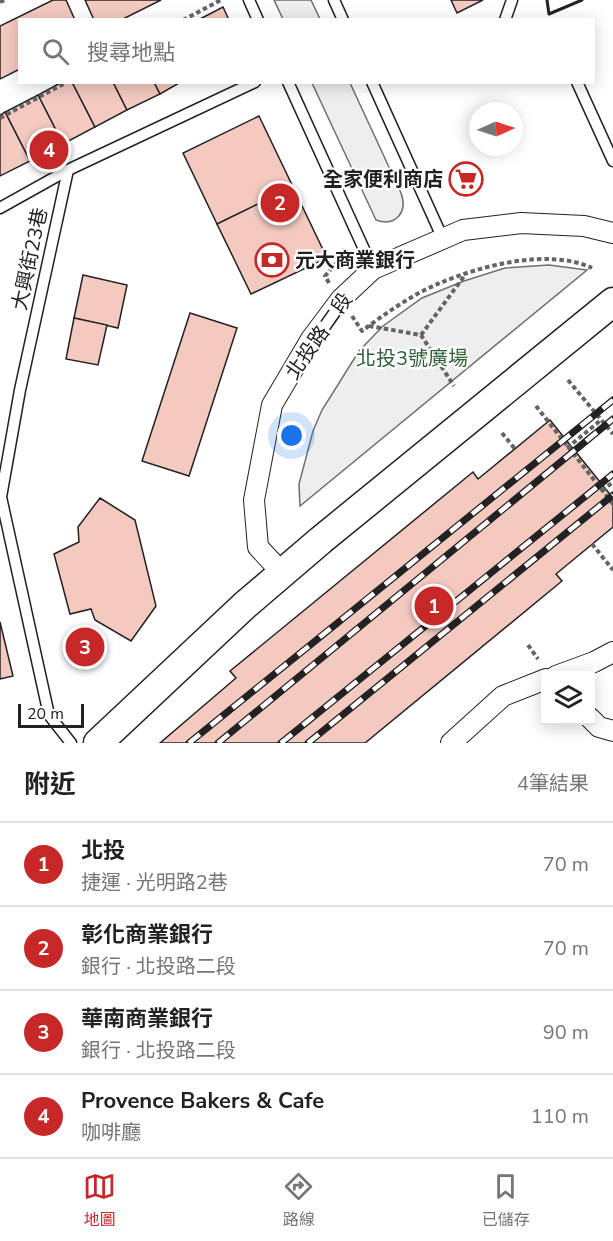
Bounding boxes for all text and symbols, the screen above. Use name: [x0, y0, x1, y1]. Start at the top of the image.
search box: [18, 18, 595, 84]
icon: search: [39, 35, 72, 68]
text: 搜尋地點: [87, 38, 175, 68]
north arrow: [469, 102, 523, 156]
pin: 4: [29, 128, 68, 172]
supermarket icon: 全家便利商店: [448, 161, 484, 197]
place label: 全家便利商店: [323, 166, 443, 193]
pin: 2: [260, 180, 300, 226]
street label: 大興街23巷: [6, 205, 54, 313]
bank icon: 元大商業銀行: [254, 242, 290, 278]
place label: 元大商業銀行: [295, 247, 415, 274]
street label: 北投路二段: [279, 287, 359, 385]
park label: 北投3號廣場: [356, 345, 468, 372]
your location: [277, 421, 306, 450]
pin: 1: [414, 584, 454, 628]
pin: 3: [66, 624, 104, 670]
map controls: [541, 671, 595, 725]
button: layers: [541, 671, 595, 725]
scale bar: [18, 701, 84, 728]
text: 20 m: [27, 703, 64, 725]
text: 附近: [24, 767, 76, 802]
text: 4筆結果: [517, 770, 589, 797]
text: 北投: [81, 836, 125, 866]
text: 1: [38, 851, 50, 878]
text: 70 m: [543, 851, 589, 878]
text: 捷運 · 光明路2巷: [81, 869, 228, 896]
text: 彰化商業銀行: [81, 920, 213, 950]
text: 2: [38, 935, 50, 962]
text: 70 m: [543, 935, 589, 962]
text: 銀行 · 北投路二段: [81, 953, 236, 980]
text: 華南商業銀行: [81, 1004, 213, 1034]
text: 3: [38, 1019, 50, 1046]
text: 90 m: [543, 1019, 589, 1046]
text: 銀行 · 北投路二段: [81, 1037, 236, 1064]
text: Provence Bakers & Cafe: [81, 1086, 324, 1116]
text: 4: [38, 1103, 50, 1130]
text: 110 m: [531, 1103, 589, 1130]
text: 咖啡廳: [81, 1119, 141, 1146]
tab: 地圖: [83, 1170, 116, 1231]
tab: 路線: [282, 1170, 315, 1231]
tab: 已儲存: [482, 1170, 530, 1231]

